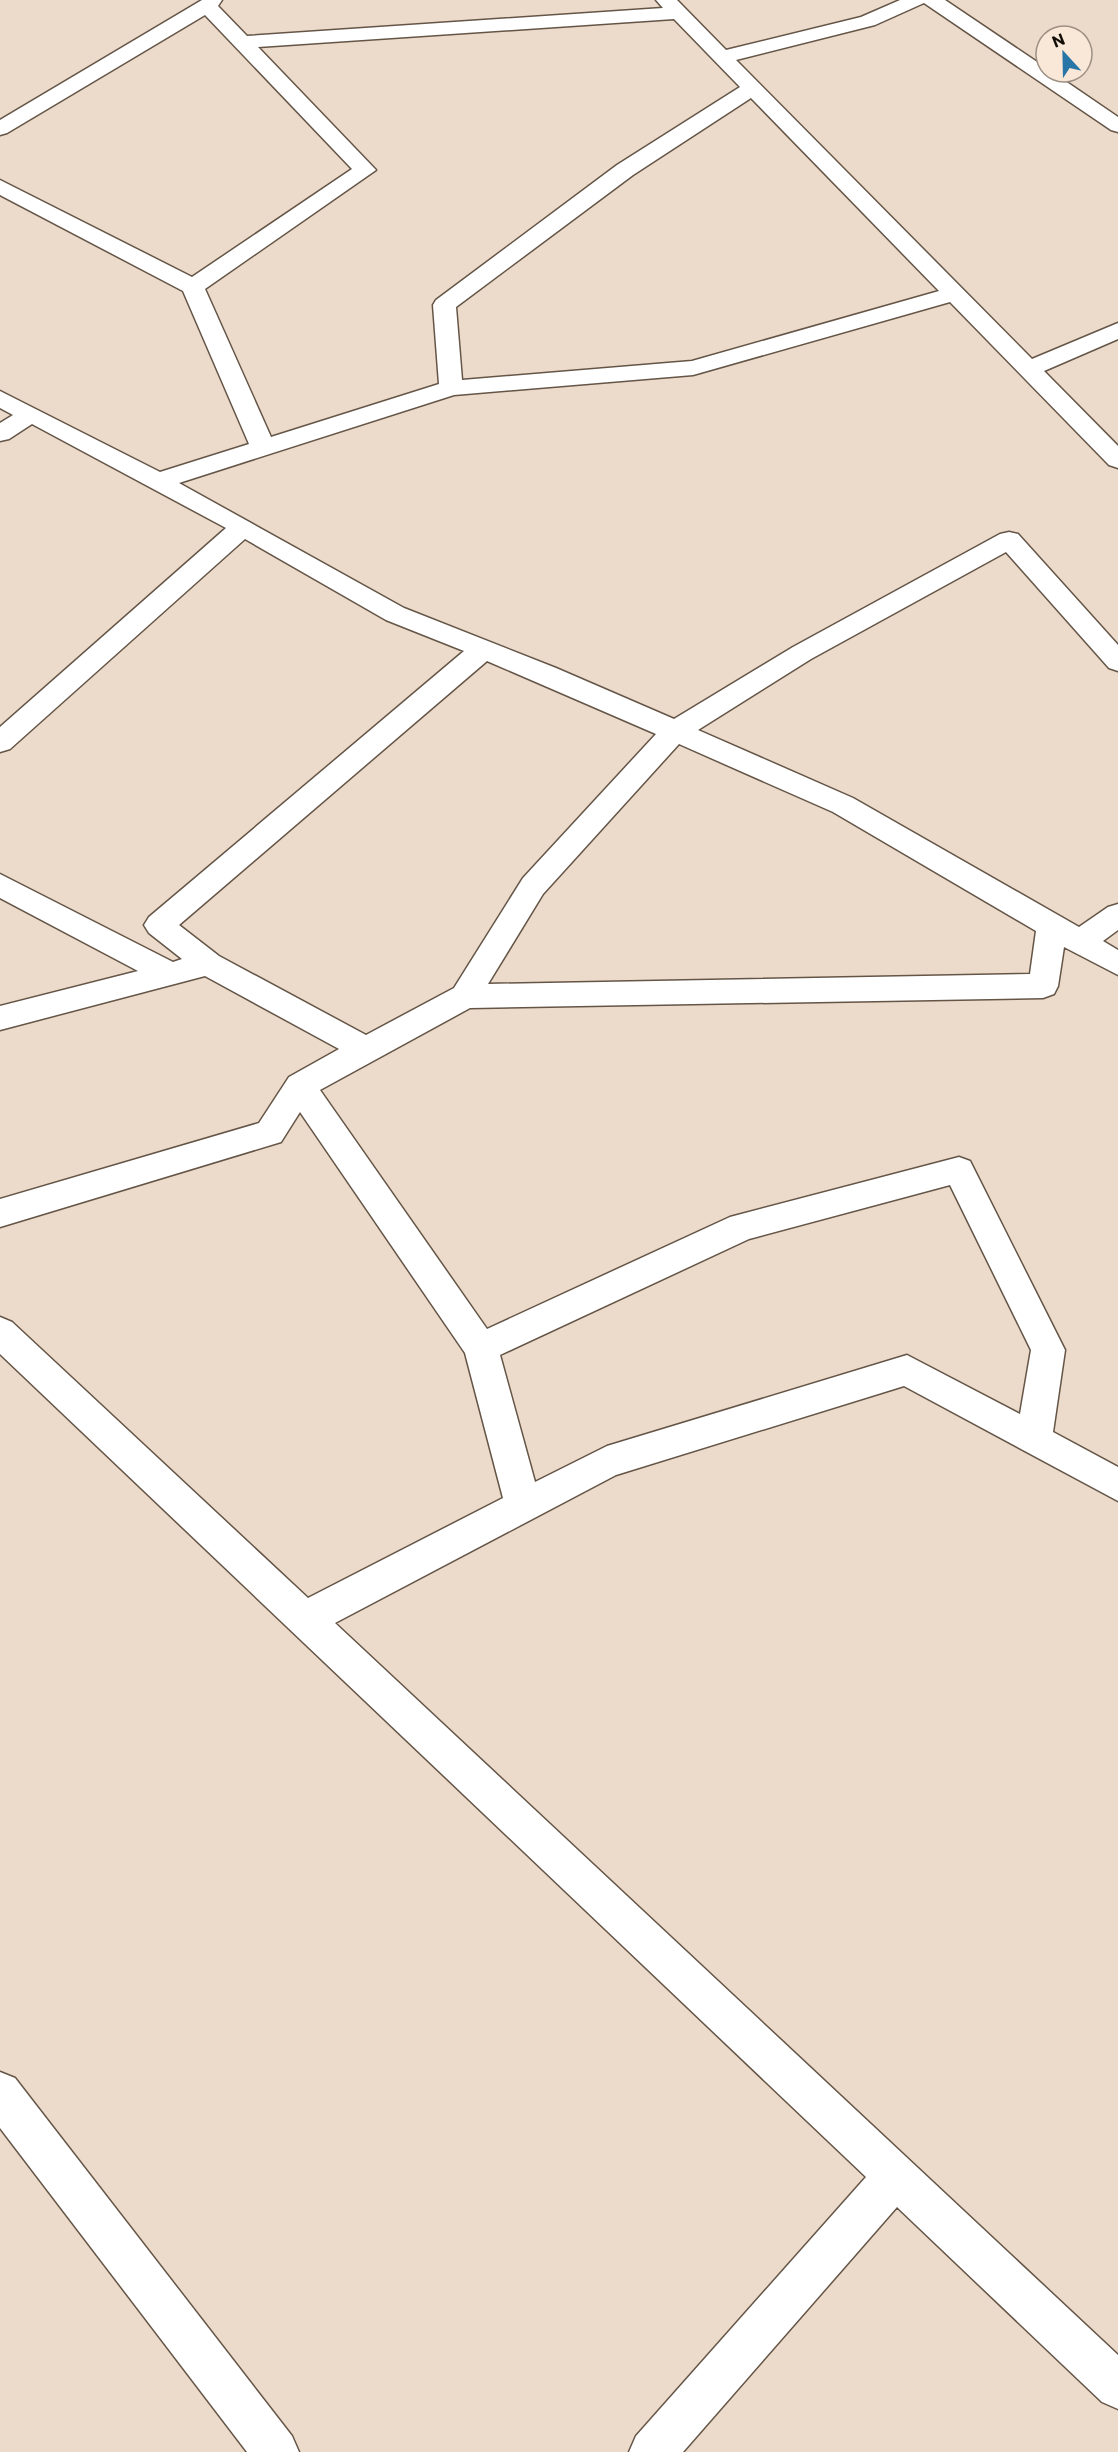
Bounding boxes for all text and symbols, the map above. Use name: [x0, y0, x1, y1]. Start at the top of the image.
north arrow: [1034, 24, 1094, 84]
text: N: [1049, 29, 1067, 51]

